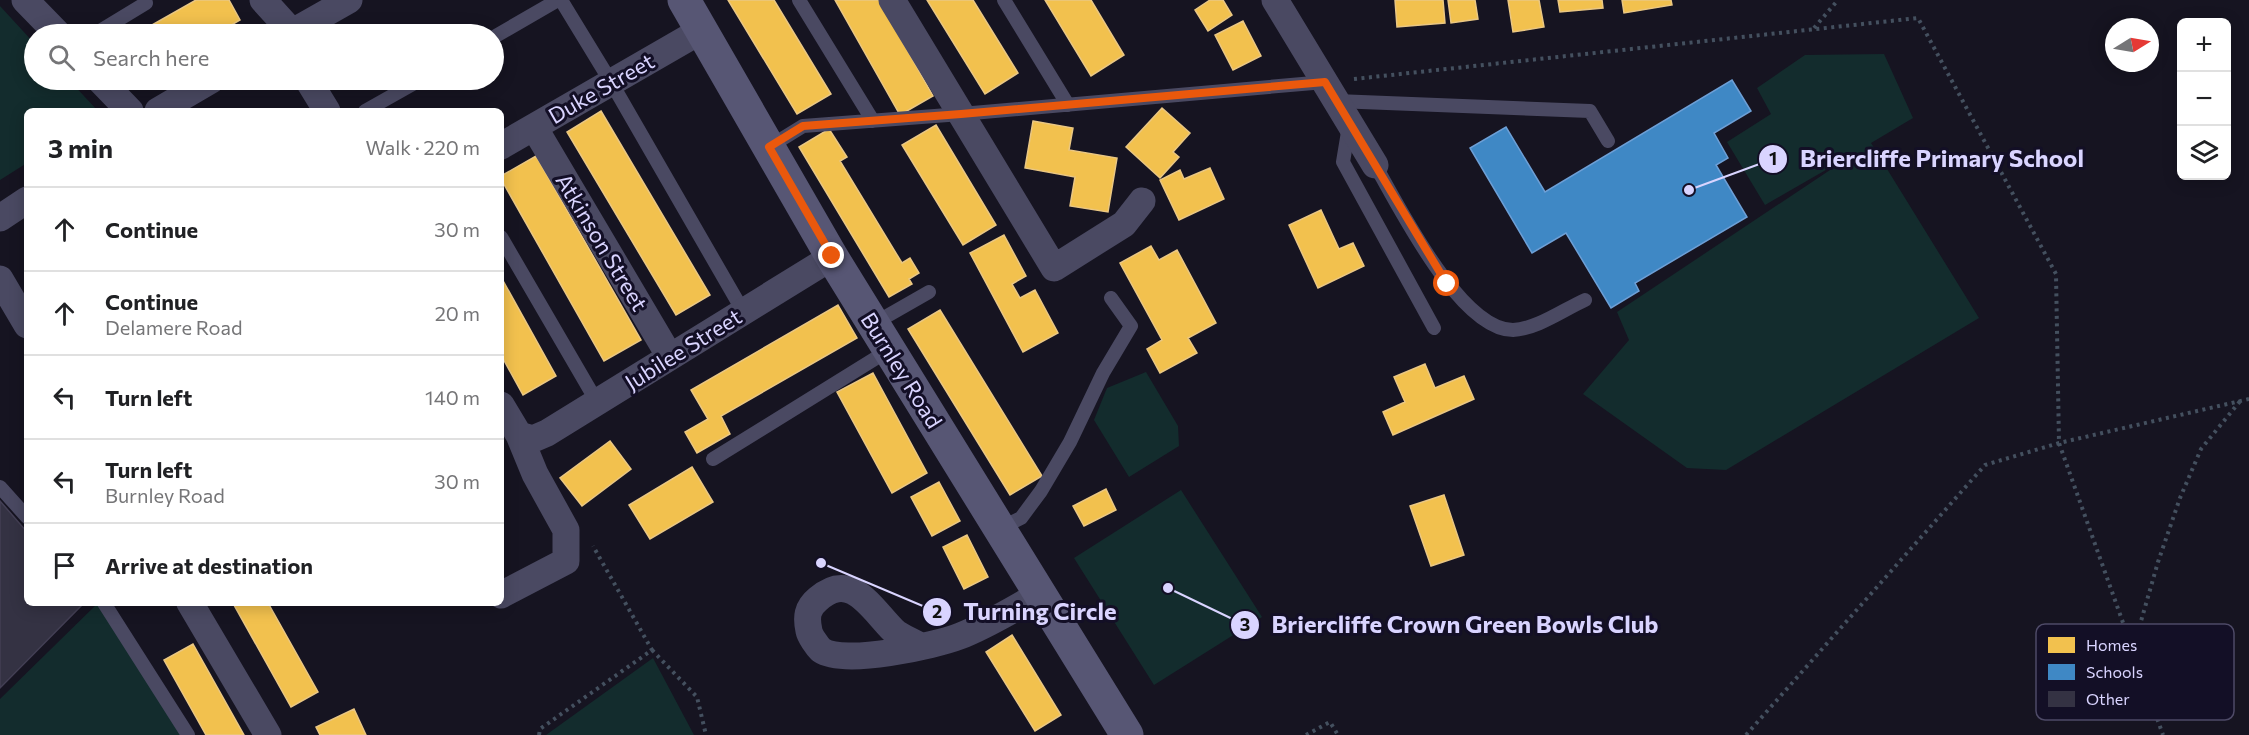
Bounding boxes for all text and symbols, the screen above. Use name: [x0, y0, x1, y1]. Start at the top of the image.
north arrow: [2105, 18, 2159, 72]
map controls: [2177, 18, 2231, 180]
button: +: [2177, 18, 2231, 72]
search box: [24, 24, 504, 90]
icon: search: [45, 41, 78, 74]
text: Search here: [93, 44, 209, 71]
street label: Duke Street: [543, 47, 659, 129]
button: −: [2177, 72, 2231, 126]
button: layers: [2177, 126, 2231, 180]
text: 3 min: [48, 132, 113, 163]
text: Walk · 220 m: [365, 135, 480, 159]
callout: Briercliffe Primary School: [1758, 138, 2096, 180]
text: Briercliffe Primary School: [1800, 143, 2084, 172]
text: 1: [1769, 147, 1777, 169]
street label: Atkinson Street: [550, 168, 654, 316]
icon: ahead: [48, 213, 81, 246]
text: Continue: [105, 216, 198, 243]
text: 30 m: [434, 217, 480, 241]
route end: [818, 242, 844, 268]
route start: [1433, 270, 1459, 296]
text: Continue: [105, 288, 198, 315]
icon: ahead: [48, 297, 81, 330]
text: 20 m: [435, 301, 480, 325]
street label: Jubilee Street: [620, 302, 746, 396]
street label: Burnley Road: [856, 307, 948, 433]
text: Delamere Road: [105, 315, 243, 339]
icon: left: [48, 381, 81, 414]
text: Turn left: [105, 384, 192, 411]
text: 140 m: [425, 385, 480, 409]
text: Turn left: [105, 456, 192, 483]
icon: left: [48, 465, 81, 498]
text: 30 m: [434, 469, 480, 493]
text: Burnley Road: [105, 483, 225, 507]
icon: arrive: [48, 549, 81, 582]
text: Arrive at destination: [105, 552, 313, 579]
callout: Turning Circle: [922, 591, 1129, 633]
text: Turning Circle: [963, 596, 1117, 625]
text: 2: [932, 600, 942, 622]
callout: Briercliffe Crown Green Bowls Club: [1230, 604, 1671, 646]
text: Briercliffe Crown Green Bowls Club: [1271, 609, 1659, 638]
text: 3: [1240, 613, 1250, 635]
legend: [2036, 624, 2234, 720]
text: Homes: [2086, 635, 2137, 654]
text: Schools: [2086, 662, 2143, 681]
text: Other: [2086, 689, 2130, 708]

